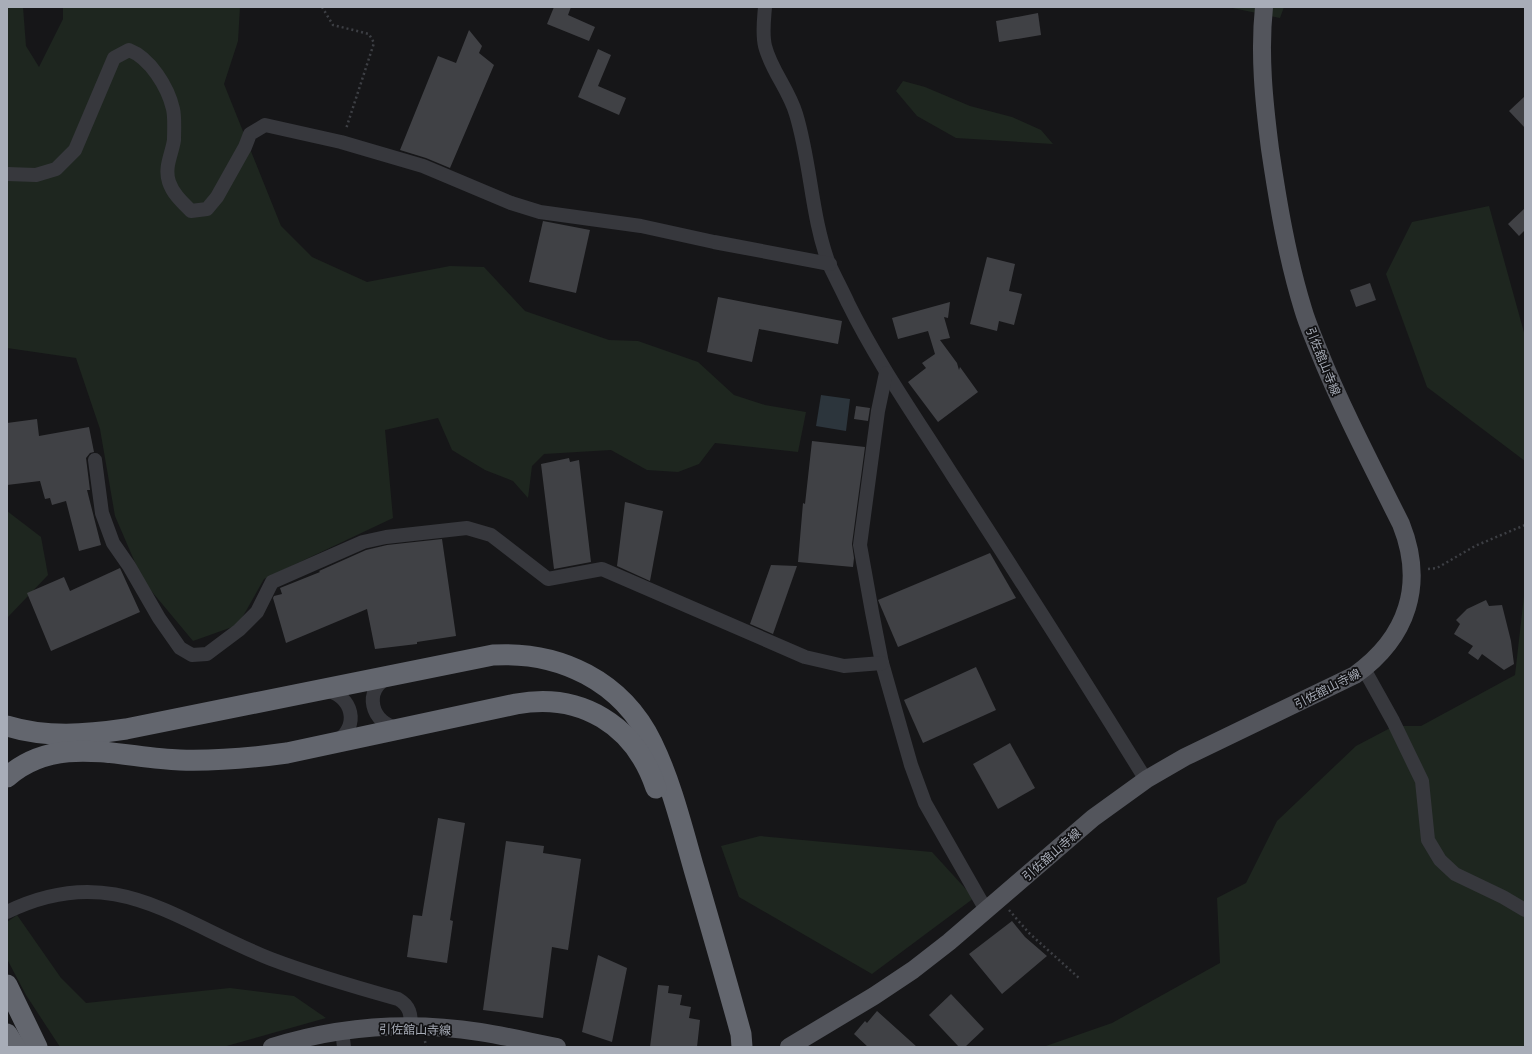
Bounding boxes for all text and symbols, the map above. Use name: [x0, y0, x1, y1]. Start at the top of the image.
street label: 引佐舘山寺線: [1304, 325, 1344, 397]
street label: 引佐舘山寺線: [1292, 665, 1362, 711]
street label: 引佐舘山寺線: [1019, 825, 1083, 883]
street label: 引佐舘山寺線: [379, 1021, 451, 1037]

